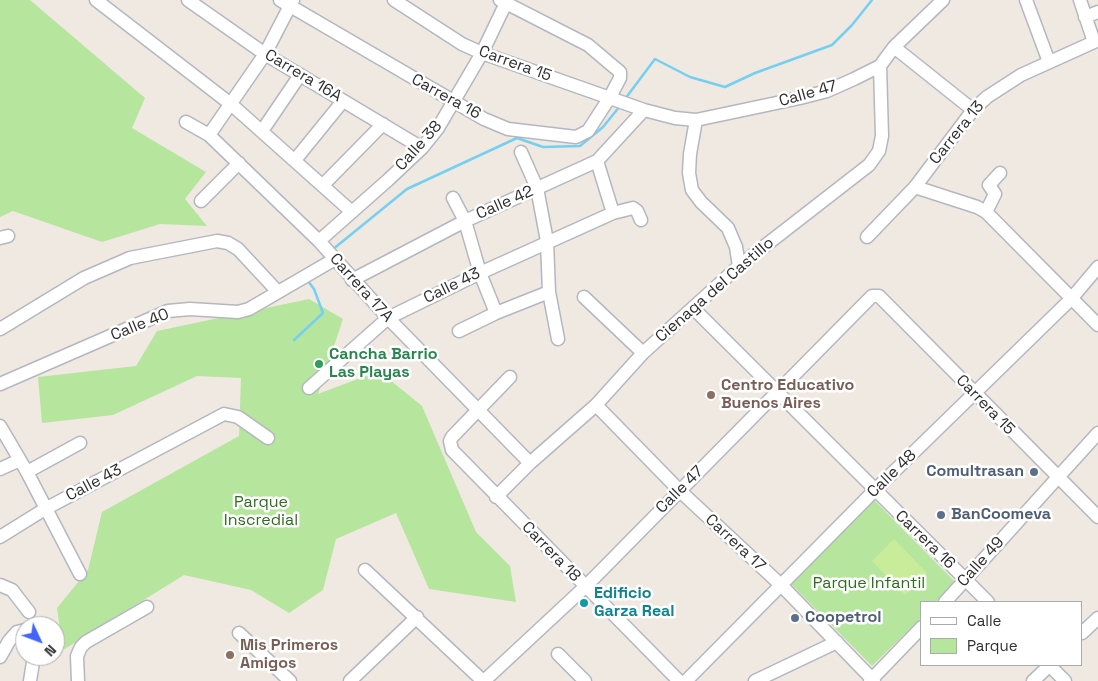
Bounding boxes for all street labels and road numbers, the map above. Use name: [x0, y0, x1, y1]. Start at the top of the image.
street label: Carrera 15: [476, 42, 554, 86]
street label: Carrera 16A: [261, 46, 345, 106]
street label: Carrera 16: [408, 70, 484, 124]
street label: Calle 47: [777, 77, 839, 111]
street label: Carrera 13: [926, 97, 988, 169]
street label: Calle 38: [392, 117, 446, 175]
street label: Calle 42: [473, 182, 537, 224]
street label: Cienaga del Castillo: [652, 233, 778, 347]
street label: Carrera 17A: [325, 250, 397, 326]
street label: Calle 43: [421, 264, 483, 308]
street label: Calle 40: [108, 305, 172, 345]
street label: Carrera 15: [952, 371, 1018, 439]
street label: Calle 48: [863, 446, 921, 502]
street label: Calle 43: [63, 460, 125, 506]
street label: Calle 47: [652, 462, 708, 518]
street label: Carrera 16: [891, 507, 959, 573]
street label: Carrera 17: [701, 510, 769, 576]
street label: Carrera 18: [518, 518, 584, 586]
street label: Calle 49: [954, 533, 1008, 591]

